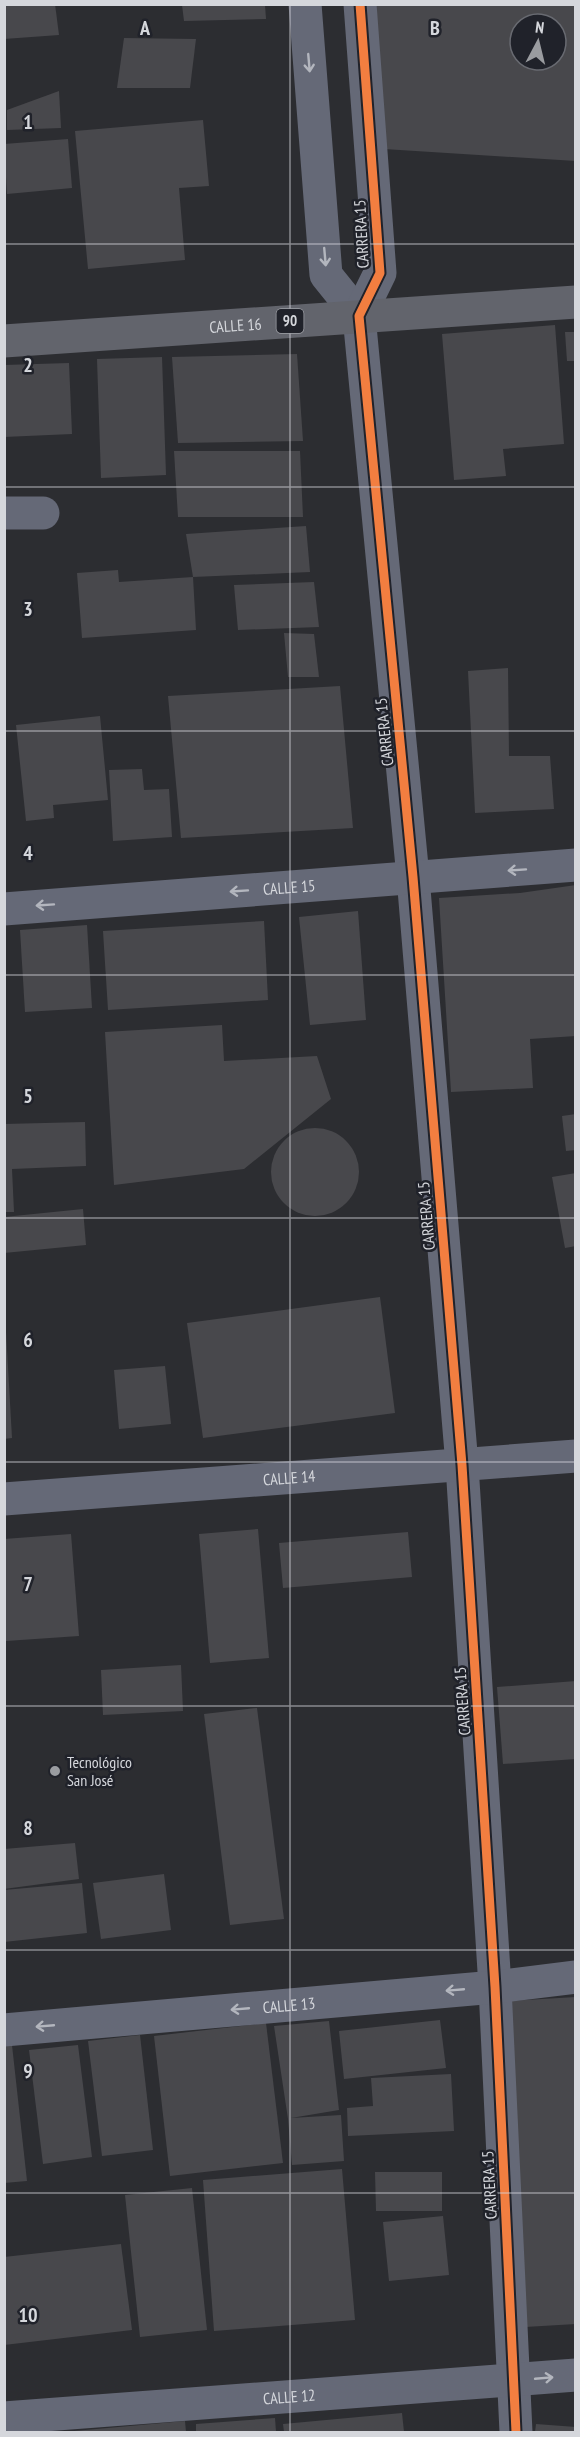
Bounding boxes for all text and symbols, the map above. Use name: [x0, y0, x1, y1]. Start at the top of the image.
north arrow: [508, 12, 568, 72]
text: A: [139, 15, 151, 41]
text: B: [430, 15, 440, 41]
text: N: [534, 17, 545, 38]
one-way arrow: [304, 52, 315, 72]
text: 1: [23, 109, 33, 135]
street label: CARRERA 15: [349, 199, 373, 269]
one-way arrow: [320, 247, 331, 267]
road number: 90: [276, 309, 304, 333]
street label: CALLE 16: [209, 313, 262, 337]
text: 2: [23, 352, 33, 378]
text: 3: [23, 596, 33, 622]
street label: CARRERA 15: [370, 697, 398, 767]
text: 4: [23, 840, 33, 866]
one-way arrow: [508, 865, 528, 876]
street label: CALLE 15: [262, 875, 316, 899]
one-way arrow: [229, 886, 249, 897]
one-way arrow: [35, 900, 55, 911]
text: 5: [23, 1083, 33, 1109]
street label: CARRERA 15: [413, 1181, 439, 1251]
text: 6: [23, 1327, 33, 1353]
street label: CALLE 14: [262, 1466, 316, 1489]
text: 7: [23, 1571, 33, 1597]
street label: CARRERA 15: [450, 1666, 474, 1736]
place label: Tecnológico San José: [67, 1752, 132, 1790]
marker: Tecnológico San José: [48, 1764, 62, 1778]
text: 8: [23, 1815, 33, 1841]
one-way arrow: [445, 1985, 465, 1996]
street label: CALLE 13: [262, 1993, 316, 2017]
one-way arrow: [230, 2004, 250, 2015]
one-way arrow: [36, 2021, 56, 2032]
text: 9: [23, 2058, 33, 2084]
street label: CARRERA 15: [477, 2150, 501, 2220]
text: 10: [18, 2302, 38, 2328]
one-way arrow: [534, 2372, 554, 2383]
street label: CALLE 12: [262, 2385, 316, 2408]

